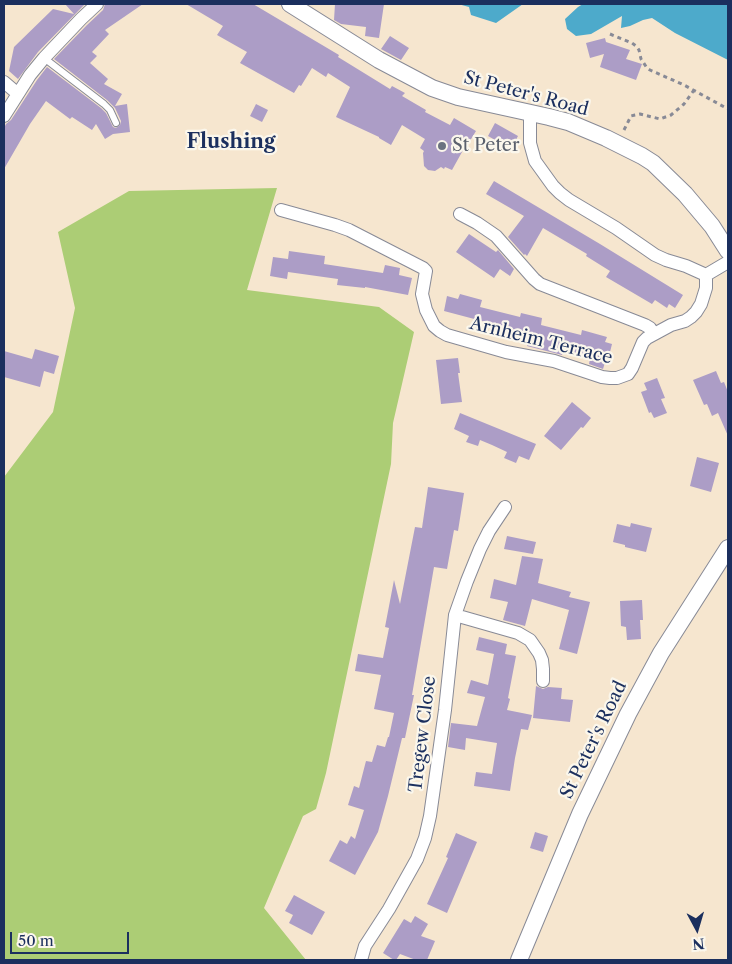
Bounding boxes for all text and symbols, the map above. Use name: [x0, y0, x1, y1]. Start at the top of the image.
street label: St Peter's Road: [461, 67, 591, 121]
district label: Flushing: [186, 130, 276, 154]
place label: St Peter: [452, 135, 519, 157]
marker: St Peter: [436, 140, 448, 152]
street label: Arnheim Terrace: [467, 313, 615, 369]
street label: Tregew Close: [405, 675, 441, 793]
street label: St Peter's Road: [556, 678, 632, 802]
north arrow: [672, 904, 722, 954]
scale bar: [12, 922, 131, 954]
text: 50 m: [18, 931, 54, 950]
text: N: [692, 934, 706, 954]

